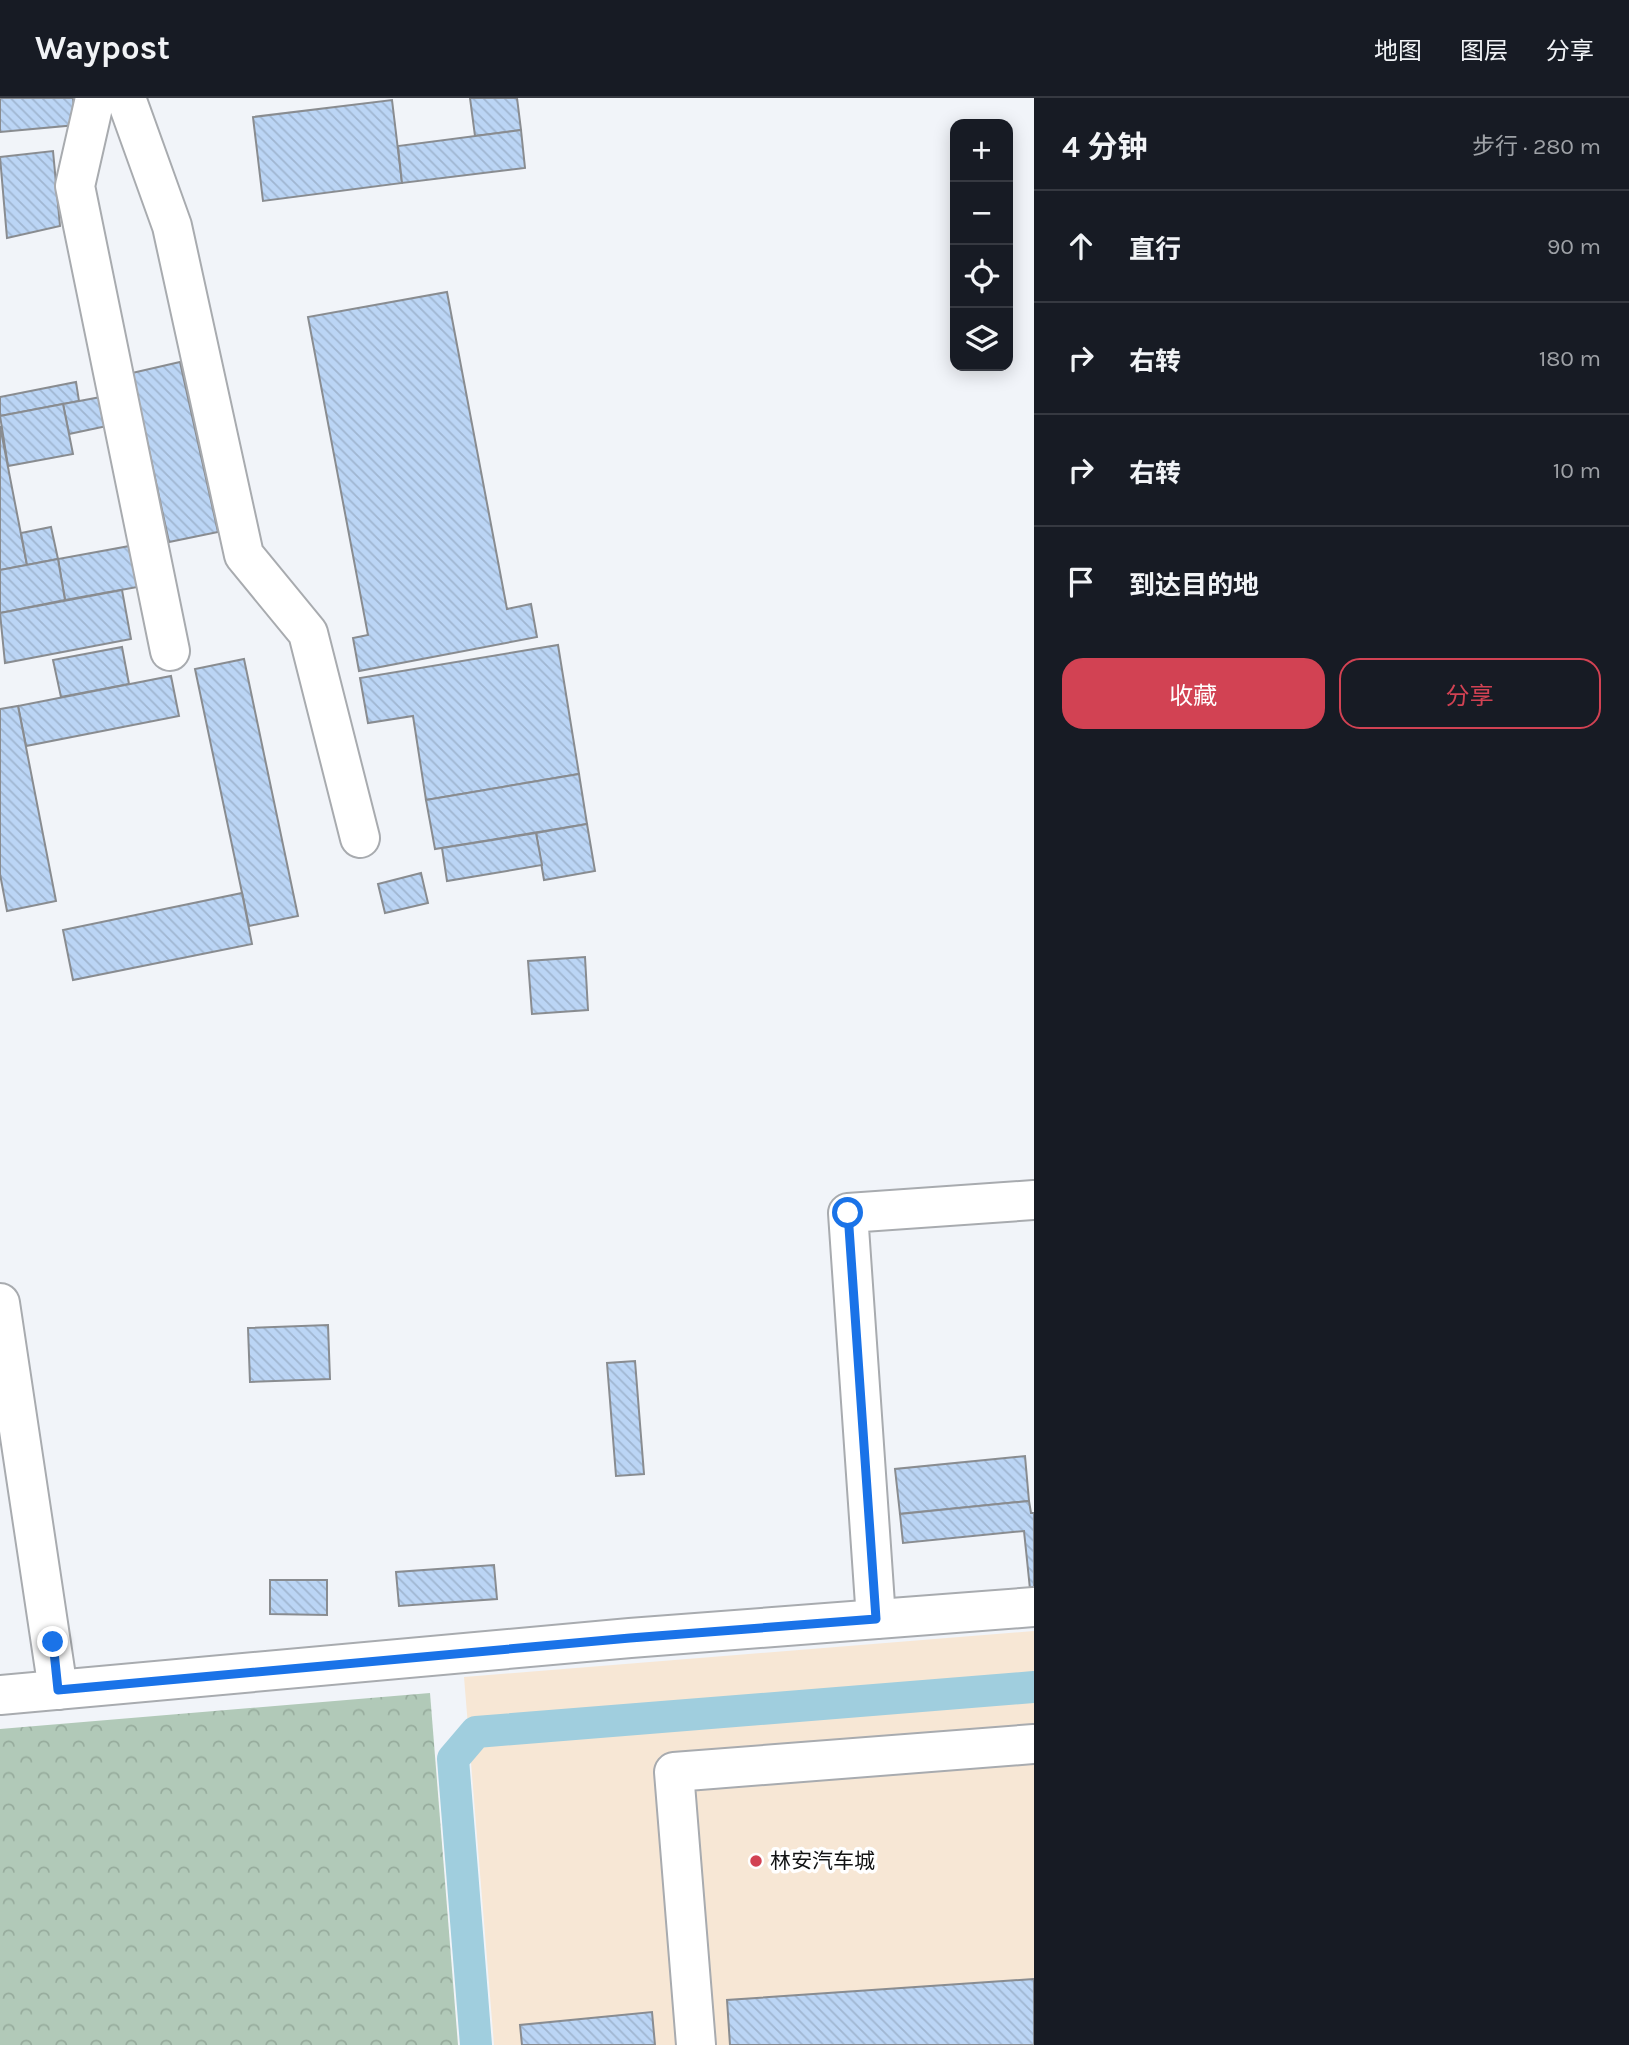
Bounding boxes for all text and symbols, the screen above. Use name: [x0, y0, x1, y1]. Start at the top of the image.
text: Waypost: [35, 29, 170, 67]
text: 地图: [1374, 37, 1422, 65]
text: 图层: [1460, 37, 1508, 65]
text: 分享: [1546, 37, 1594, 65]
map controls: [950, 119, 1013, 371]
button: +: [950, 119, 1013, 182]
text: 4 分钟: [1062, 129, 1147, 165]
text: 步行 · 280 m: [1472, 133, 1601, 160]
button: −: [950, 182, 1013, 245]
icon: ahead: [1062, 227, 1100, 265]
text: 90 m: [1547, 233, 1601, 260]
text: 直行: [1129, 234, 1181, 265]
button: locate: [950, 245, 1013, 308]
button: layers: [950, 308, 1013, 371]
icon: right: [1062, 339, 1100, 377]
text: 180 m: [1539, 345, 1601, 372]
text: 右转: [1129, 346, 1181, 377]
icon: right: [1062, 451, 1100, 489]
text: 10 m: [1553, 457, 1601, 484]
text: 右转: [1129, 458, 1181, 489]
icon: arrive: [1062, 563, 1100, 601]
text: 到达目的地: [1129, 570, 1259, 601]
button: 收藏: [1062, 658, 1325, 729]
button: 分享: [1339, 658, 1601, 729]
route start: [832, 1197, 863, 1228]
route end: [37, 1626, 68, 1657]
place label: 林安汽车城: [770, 1849, 875, 1873]
marker: 林安汽车城: [748, 1853, 764, 1869]

